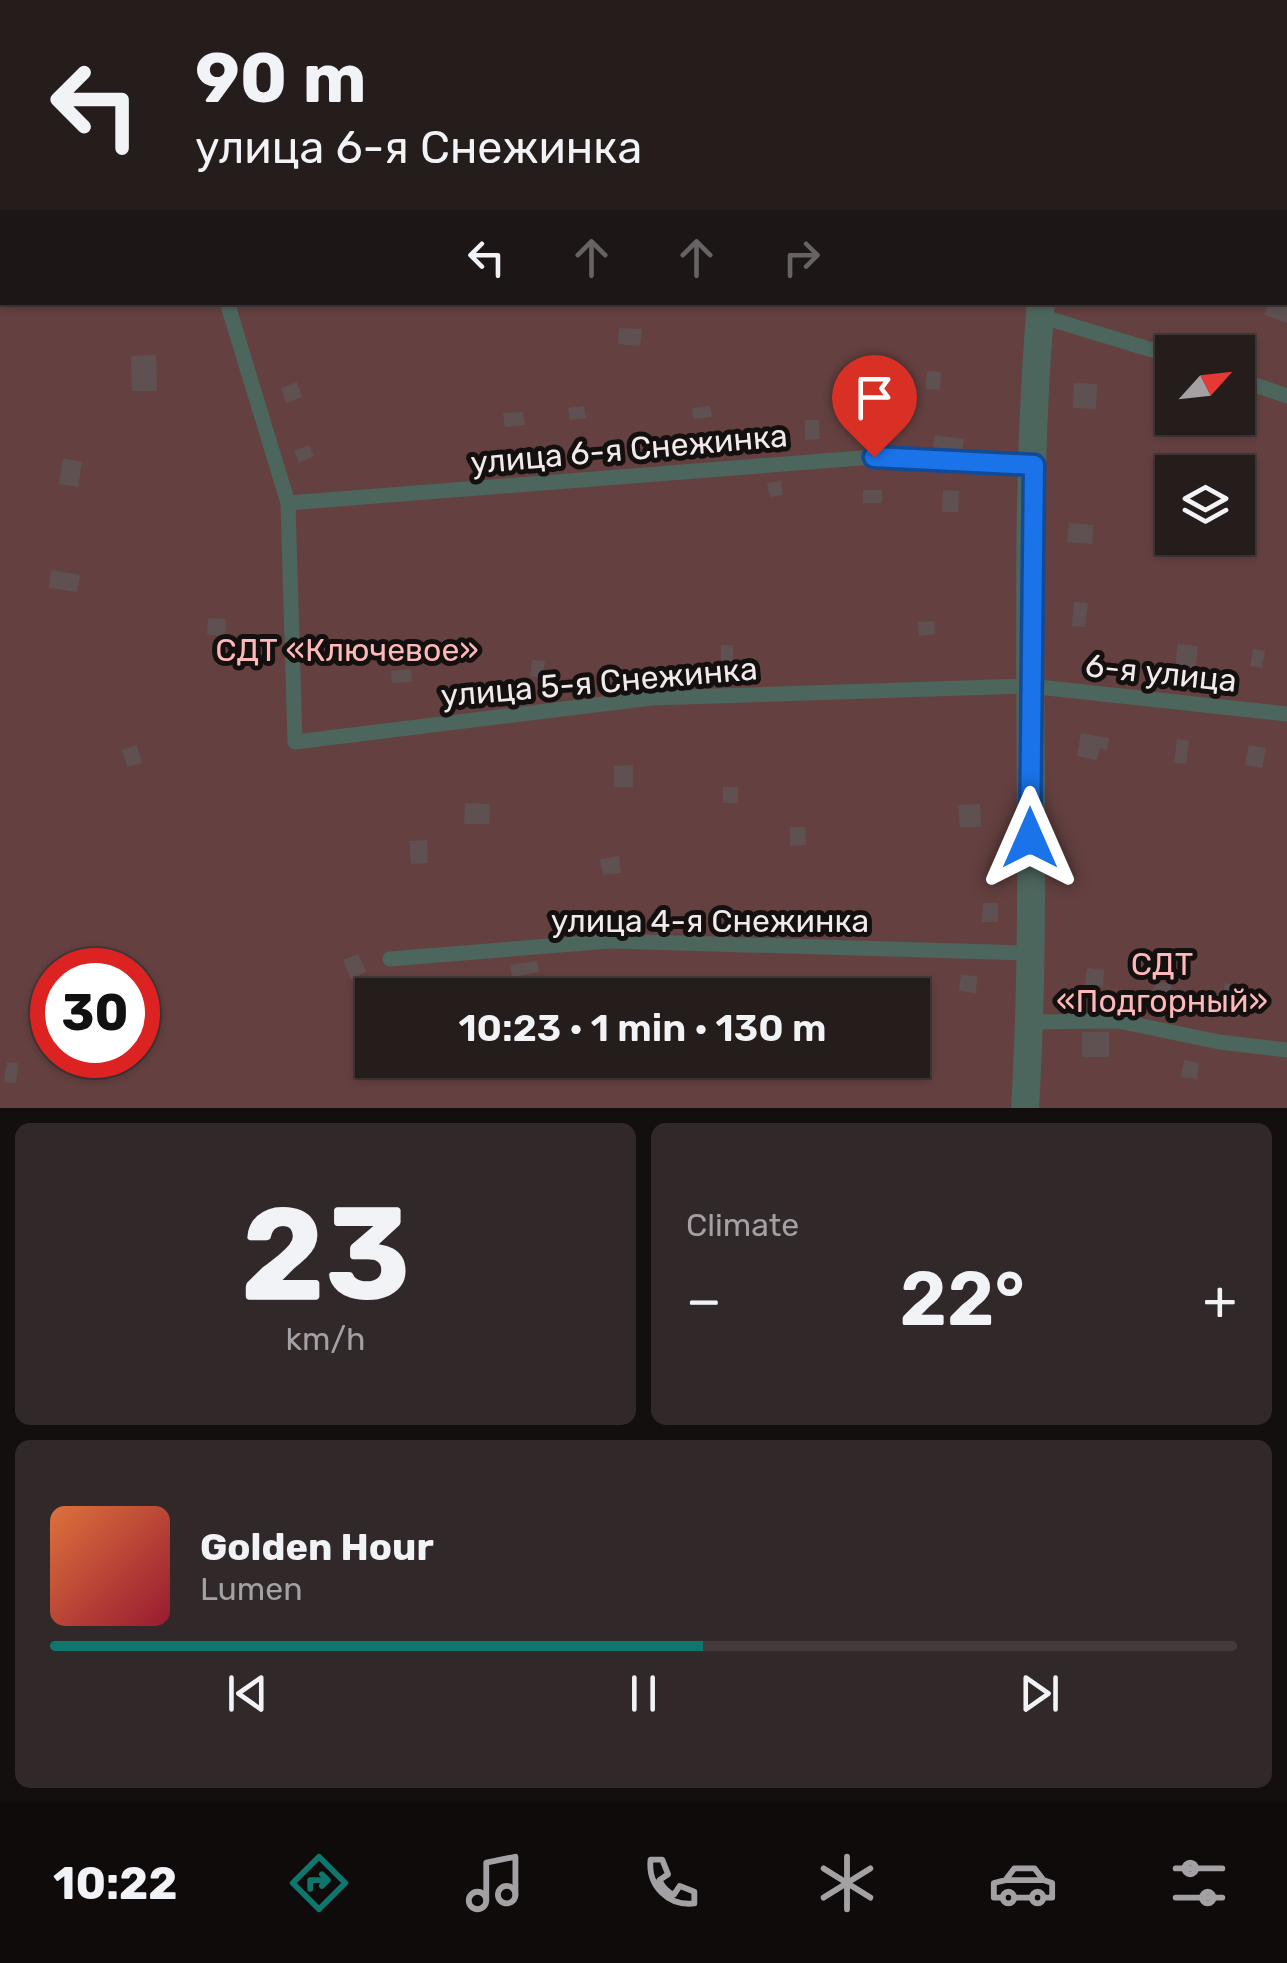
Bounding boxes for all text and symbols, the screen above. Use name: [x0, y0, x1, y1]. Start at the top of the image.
text: 90 m: [195, 37, 367, 120]
icon: left: [30, 40, 160, 170]
text: улица 6-я Снежинка: [195, 121, 642, 174]
icon: left: [459, 230, 514, 285]
icon: ahead: [564, 230, 619, 285]
icon: ahead: [669, 230, 724, 285]
icon: right: [774, 230, 829, 285]
north arrow: [1155, 335, 1255, 435]
map controls: [1155, 335, 1255, 555]
pin: [832, 355, 917, 458]
icon: arrive: [847, 370, 902, 425]
street label: улица 6-я Снежинка: [469, 416, 789, 482]
button: layers: [1155, 455, 1255, 555]
park label: СДТ «Ключевое»: [215, 631, 479, 669]
street label: 6-я улица: [1083, 646, 1239, 700]
street label: улица 5-я Снежинка: [439, 649, 759, 715]
position arrow: [978, 786, 1082, 890]
street label: улица 4-я Снежинка: [551, 902, 869, 940]
park label: СДТ «Подгорный»: [1056, 945, 1268, 1020]
speed limit sign: 30: [30, 948, 160, 1078]
text: 10:23 · 1 min · 130 m: [458, 1005, 827, 1051]
text: 23: [240, 1177, 411, 1332]
text: Climate: [686, 1206, 799, 1244]
text: 22°: [900, 1255, 1025, 1344]
text: −: [686, 1268, 722, 1333]
text: +: [1203, 1268, 1237, 1333]
text: km/h: [286, 1320, 365, 1358]
text: Golden Hour: [200, 1524, 434, 1570]
text: Lumen: [200, 1570, 303, 1608]
icon: previous: [220, 1666, 275, 1721]
icon: pause: [616, 1666, 671, 1721]
icon: next: [1012, 1666, 1067, 1721]
icon: directions: [284, 1848, 354, 1918]
icon: music: [460, 1848, 530, 1918]
icon: phone: [636, 1848, 706, 1918]
icon: climate: [812, 1848, 882, 1918]
icon: car: [988, 1848, 1058, 1918]
icon: filters: [1164, 1848, 1234, 1918]
text: 10:22: [53, 1857, 178, 1910]

